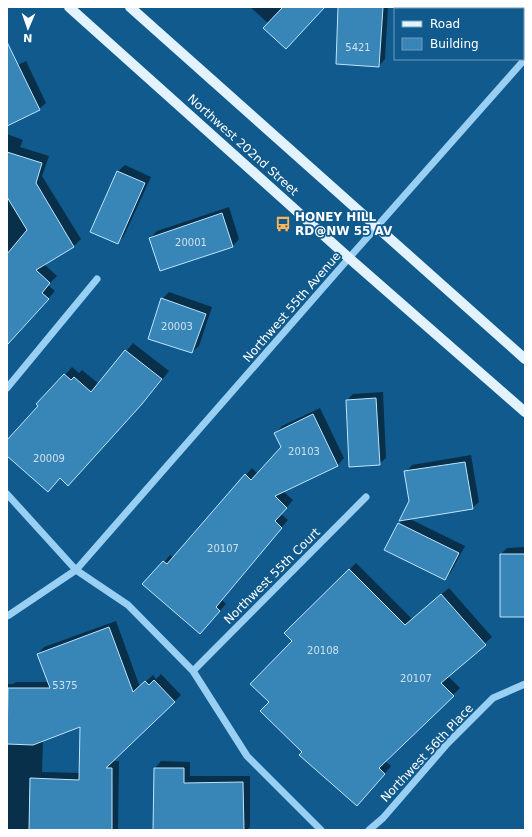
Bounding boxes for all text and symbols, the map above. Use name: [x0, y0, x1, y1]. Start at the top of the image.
north arrow: [8, 8, 48, 48]
legend: [394, 8, 524, 60]
text: Road: [430, 17, 460, 31]
text: N: [23, 31, 33, 44]
text: Building: [430, 37, 479, 51]
house number: 5421: [345, 42, 371, 53]
street label: Northwest 202nd Street: [185, 92, 301, 199]
place label: HONEY HILL RD@NW 55 AV: [295, 210, 393, 238]
bus stop icon: HONEY HILL RD@NW 55 AV: [274, 215, 292, 233]
house number: 20001: [175, 237, 207, 248]
street label: Northwest 55th Avenue: [240, 249, 344, 365]
house number: 20003: [161, 321, 193, 332]
house number: 20103: [288, 446, 320, 457]
house number: 20009: [33, 453, 65, 464]
street label: Northwest 55th Court: [221, 525, 323, 627]
house number: 20107: [207, 543, 239, 554]
house number: 20108: [307, 645, 339, 656]
house number: 20107: [400, 673, 432, 684]
house number: 5375: [52, 680, 78, 691]
street label: Northwest 56th Place: [378, 701, 476, 805]

